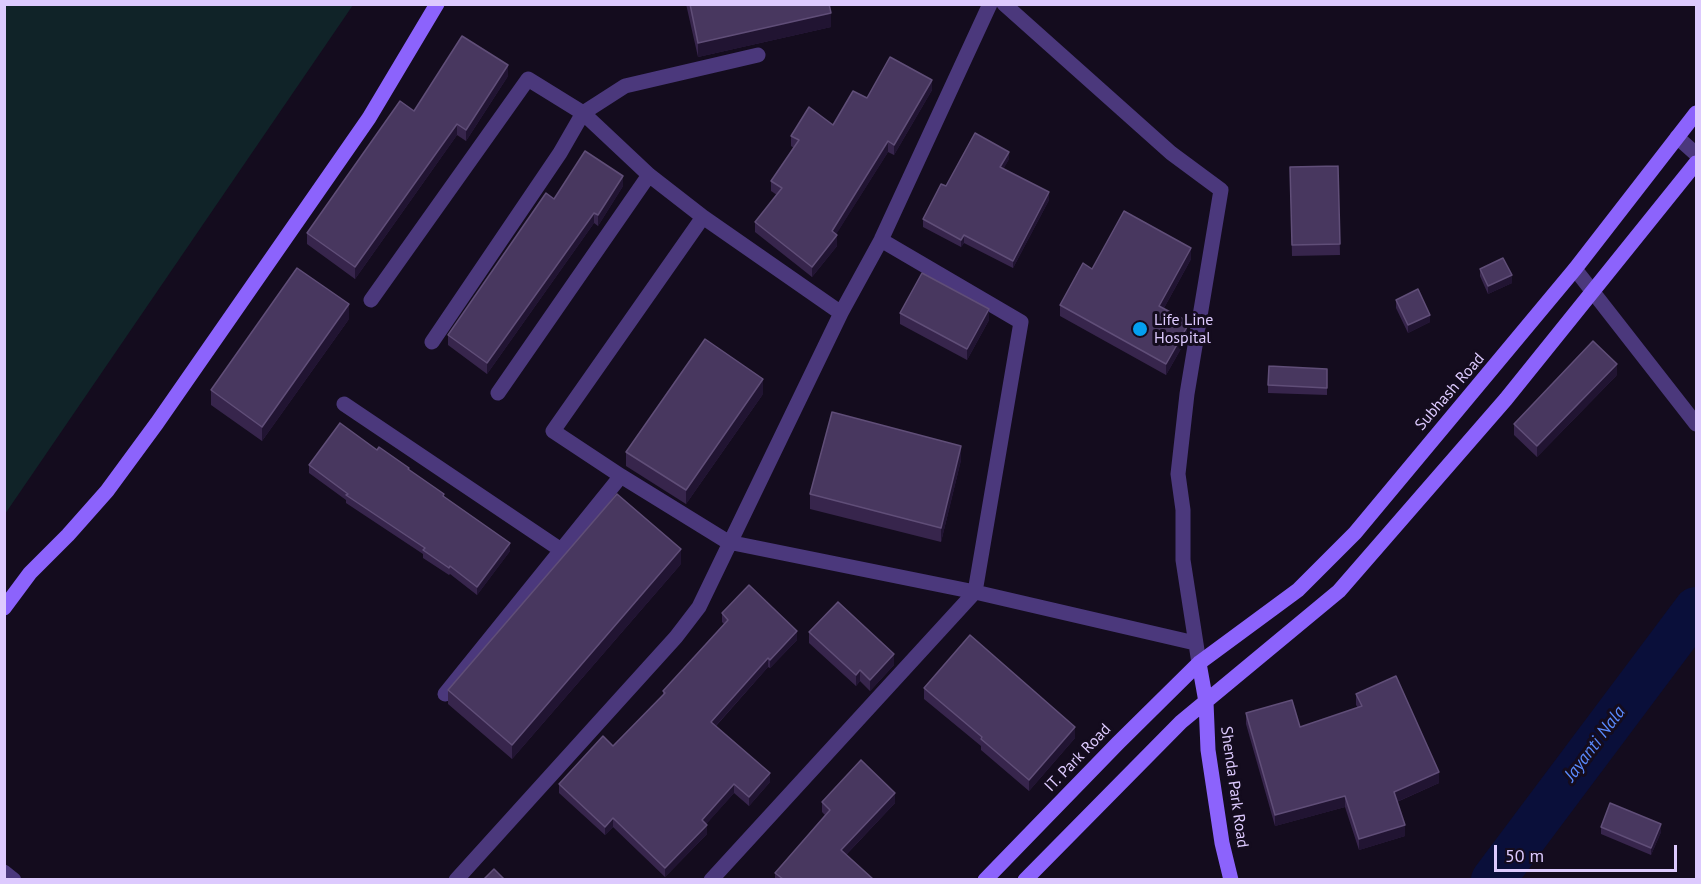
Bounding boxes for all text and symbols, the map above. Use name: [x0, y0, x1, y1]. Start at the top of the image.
place label: Life Line Hospital: [1154, 310, 1213, 348]
marker: Life Line Hospital: [1131, 320, 1149, 338]
street label: Subhash Road: [1411, 349, 1489, 435]
water label: Jayanti Nala: [1560, 702, 1630, 786]
street label: IT. Park Road: [1041, 720, 1115, 796]
street label: Shenda Park Road: [1216, 725, 1252, 849]
scale bar: [1497, 833, 1680, 871]
text: 50 m: [1505, 844, 1544, 867]

